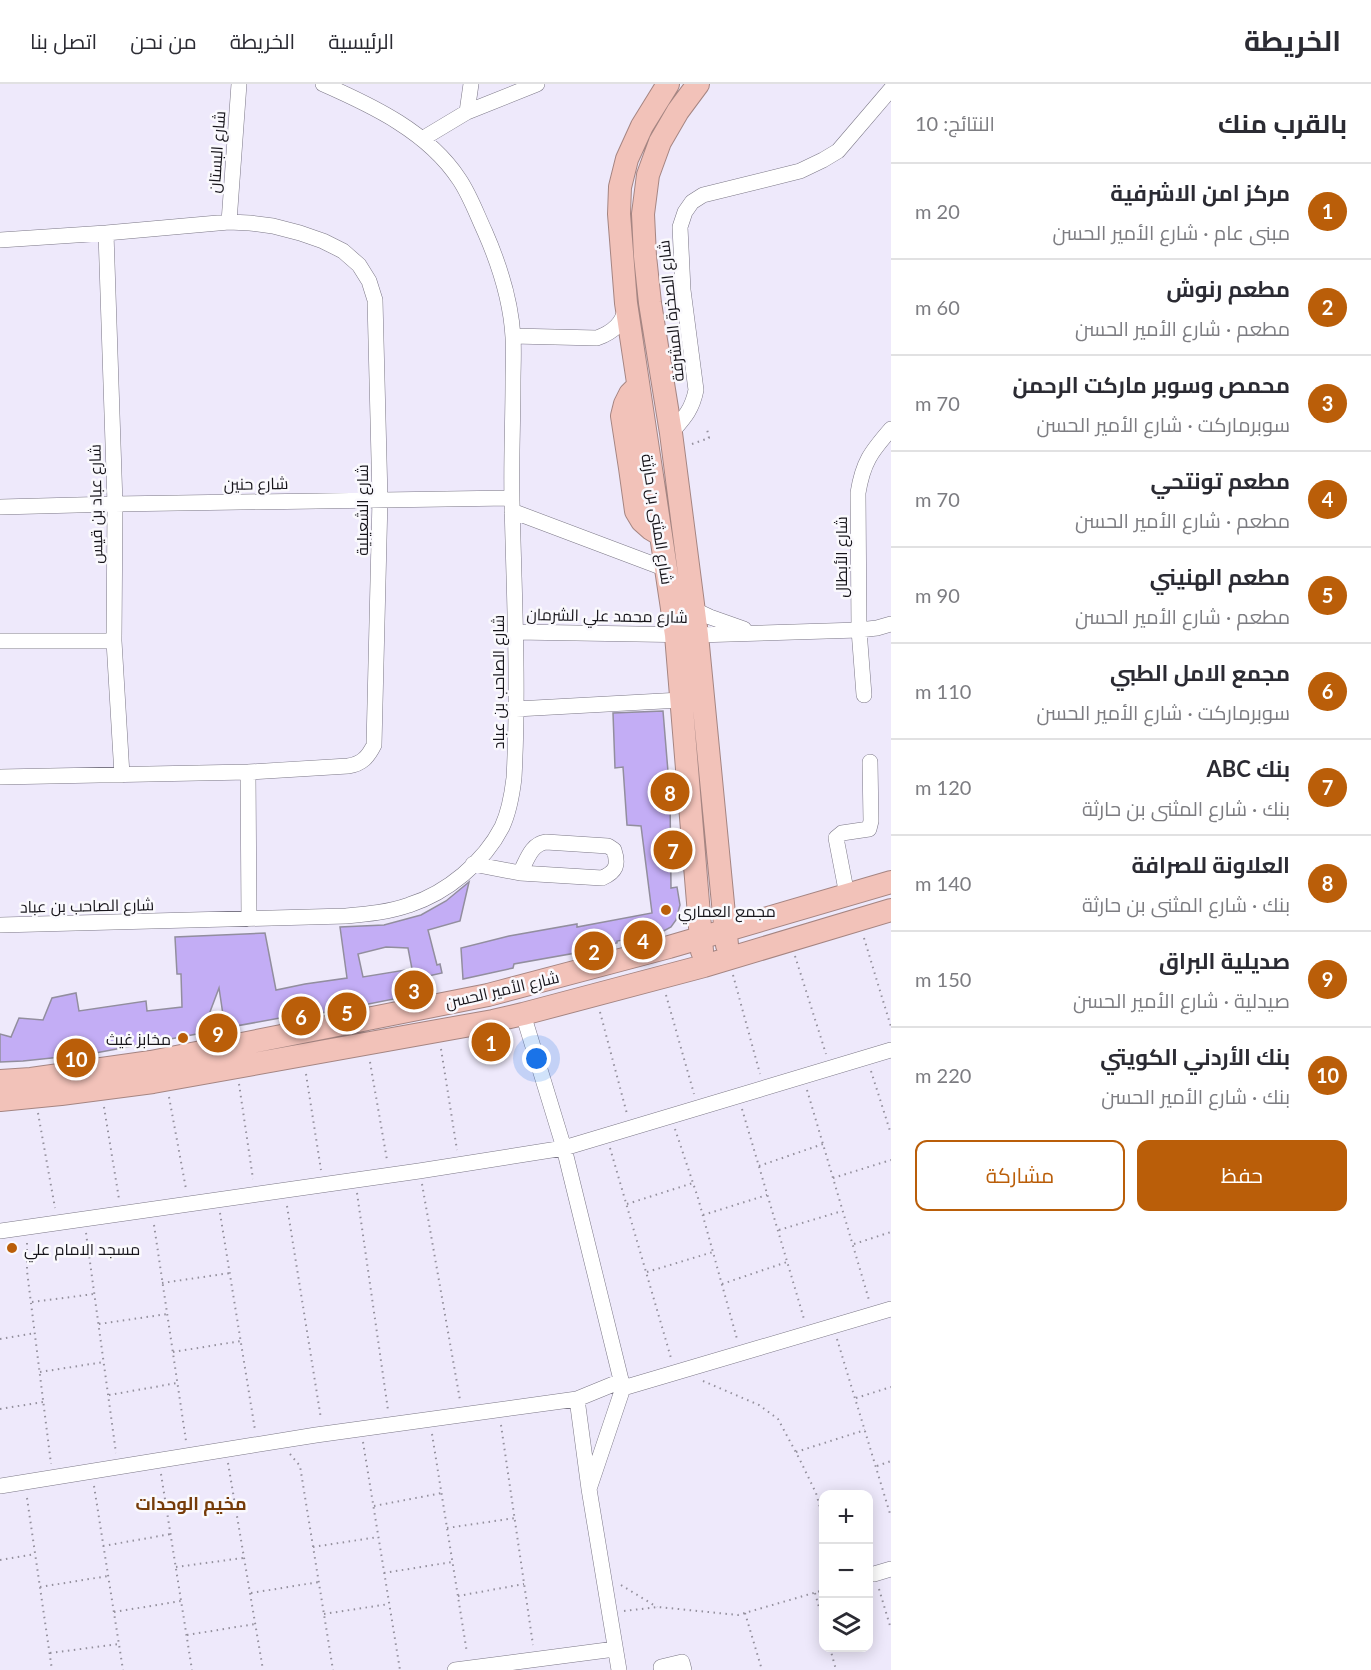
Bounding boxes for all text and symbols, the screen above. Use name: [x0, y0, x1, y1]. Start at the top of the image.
text: الخريطة: [1244, 23, 1341, 57]
text: اتصل بنا: [30, 28, 97, 53]
text: من نحن: [130, 28, 197, 53]
text: الخريطة: [230, 28, 295, 53]
text: الرئيسية: [328, 28, 394, 53]
text: بالقرب منك: [1218, 107, 1347, 139]
street label: شارع البستان: [204, 110, 231, 194]
text: النتائج: 10: [915, 111, 995, 135]
text: مركز امن الاشرفية: [1110, 179, 1290, 206]
text: 20 m: [915, 199, 960, 223]
text: 1: [1322, 199, 1333, 223]
text: مبنى عام · شارع الأمير الحسن: [1053, 220, 1290, 244]
street label: شارع الصخرة المشرفة: [653, 239, 690, 383]
text: مطعم رنوش: [1167, 275, 1290, 302]
text: 60 m: [915, 295, 960, 319]
text: 2: [1322, 295, 1333, 319]
text: مطعم · شارع الأمير الحسن: [1075, 316, 1290, 340]
text: محمص وسوبر ماركت الرحمن: [1013, 371, 1290, 398]
text: 70 m: [915, 391, 960, 415]
text: 3: [1322, 391, 1333, 415]
text: سوبرماركت · شارع الأمير الحسن: [1037, 412, 1290, 436]
street label: شارع عباد بن قيس: [84, 444, 109, 564]
street label: شارع المثنى بن حارثة: [635, 452, 678, 586]
street label: شارع الشعيلية: [352, 464, 374, 556]
text: مطعم تونتحي: [1150, 467, 1290, 494]
street label: شارع حنين: [224, 473, 288, 496]
text: 70 m: [915, 487, 960, 511]
text: 4: [1322, 487, 1333, 511]
text: مطعم · شارع الأمير الحسن: [1075, 508, 1290, 532]
street label: شارع الأبطال: [831, 516, 853, 598]
text: مطعم الهنيني: [1150, 563, 1290, 590]
text: 90 m: [915, 583, 960, 607]
text: 5: [1322, 583, 1333, 607]
street label: شارع محمد علي الشرمان: [526, 604, 688, 631]
text: مطعم · شارع الأمير الحسن: [1075, 604, 1290, 628]
street label: شارع الصاحب بن عباد: [488, 615, 510, 749]
text: مجمع الامل الطبي: [1110, 659, 1290, 686]
text: 110 m: [915, 679, 971, 703]
text: 6: [1322, 679, 1333, 703]
text: سوبرماركت · شارع الأمير الحسن: [1037, 700, 1290, 724]
text: بنك ABC: [1206, 755, 1290, 782]
pin: 8: [650, 770, 690, 814]
text: 120 m: [915, 775, 971, 799]
text: 7: [1322, 775, 1333, 799]
text: بنك · شارع المثنى بن حارثة: [1082, 796, 1290, 820]
pin: 7: [654, 828, 692, 873]
text: العلاونة للصرافة: [1132, 851, 1290, 878]
text: 140 m: [915, 871, 971, 895]
text: 8: [1322, 871, 1333, 895]
text: بنك · شارع المثنى بن حارثة: [1082, 892, 1290, 916]
street label: شارع الصاحب بن عباد: [20, 894, 154, 919]
place label: مجمع العماري: [678, 901, 776, 925]
marker: مجمع العماري: [659, 903, 673, 917]
pin: 4: [624, 918, 662, 962]
pin: 2: [574, 928, 614, 974]
text: صديلية البراق: [1159, 947, 1290, 974]
street label: شارع الأمير الحسن: [443, 967, 562, 1014]
text: 150 m: [915, 967, 971, 991]
text: 9: [1322, 967, 1333, 991]
pin: 3: [394, 968, 434, 1012]
text: صيدلية · شارع الأمير الحسن: [1073, 988, 1290, 1012]
pin: 5: [328, 990, 366, 1034]
pin: 6: [282, 994, 320, 1038]
pin: 9: [198, 1010, 238, 1056]
pin: 1: [472, 1020, 510, 1064]
place label: مخابز غيث: [106, 1029, 171, 1049]
marker: مخابز غيث: [176, 1031, 190, 1045]
pin: 10: [56, 1036, 96, 1080]
text: بنك الأردني الكويتي: [1100, 1043, 1290, 1070]
your location: [522, 1044, 551, 1073]
text: 220 m: [915, 1063, 971, 1087]
text: 10: [1316, 1063, 1339, 1087]
text: بنك · شارع الأمير الحسن: [1101, 1084, 1290, 1108]
button: مشاركة: [915, 1140, 1125, 1211]
button: حفظ: [1137, 1140, 1347, 1211]
place label: مسجد الامام علي: [24, 1239, 140, 1263]
marker: مسجد الامام علي: [5, 1241, 19, 1255]
map controls: [819, 1490, 873, 1652]
button: +: [819, 1490, 873, 1544]
district label: مخيم الوحدات: [135, 1492, 247, 1516]
button: −: [819, 1544, 873, 1598]
button: layers: [819, 1598, 873, 1652]

